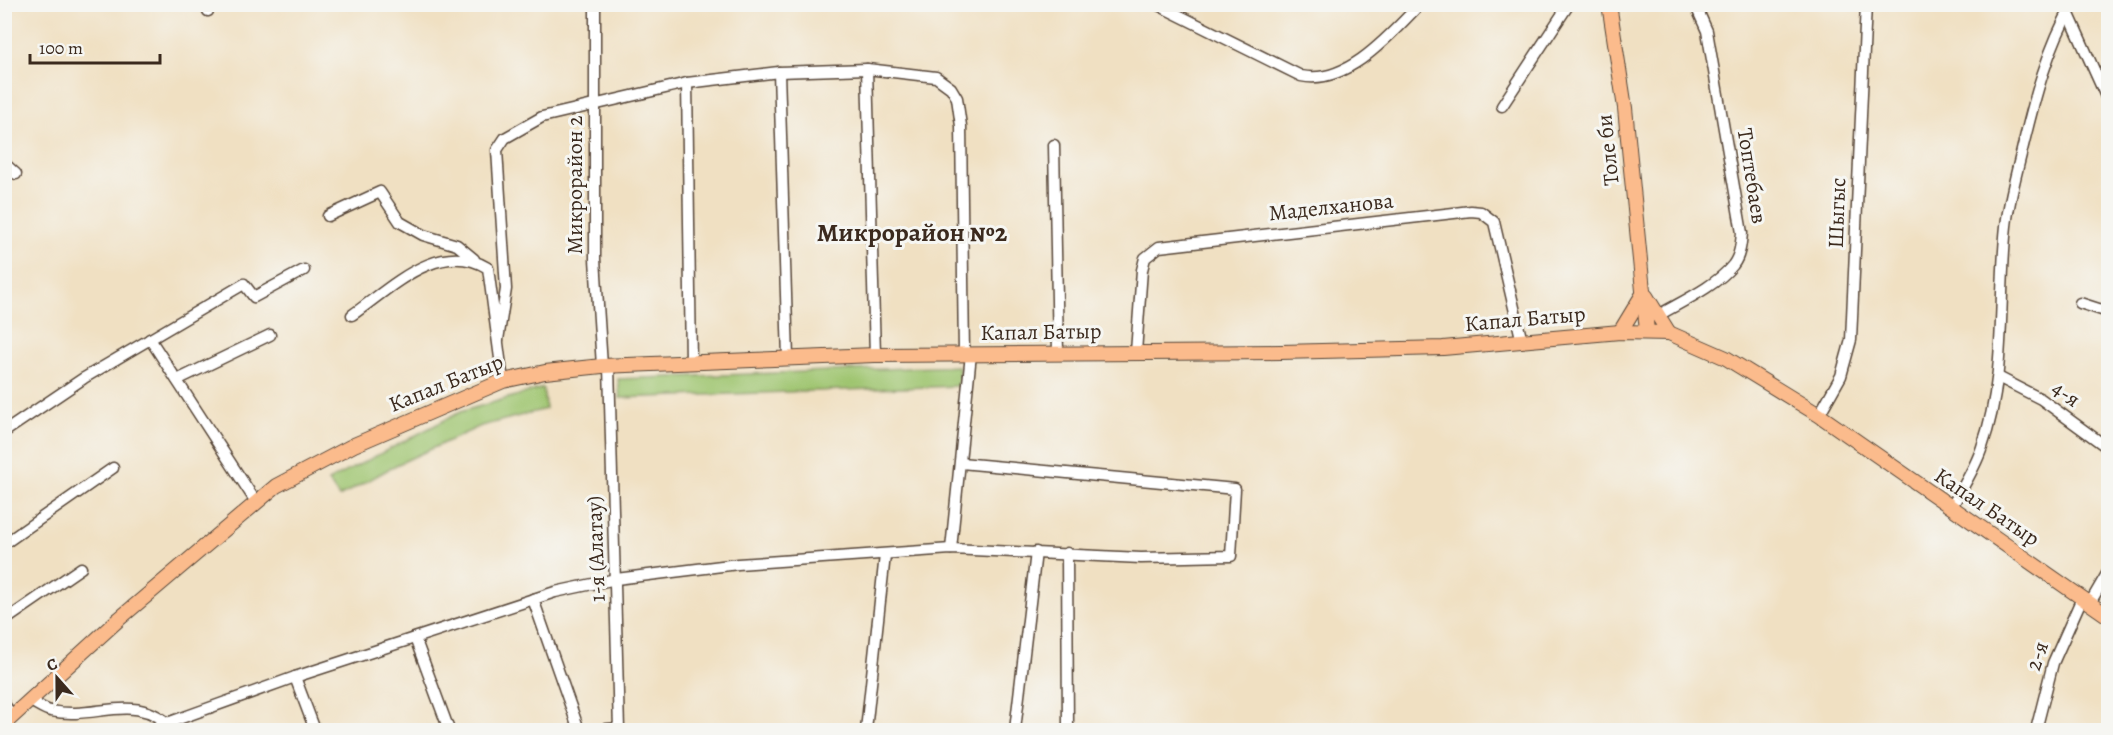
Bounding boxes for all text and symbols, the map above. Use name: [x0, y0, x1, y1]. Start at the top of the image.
scale bar: [30, 27, 160, 65]
text: 100 m: [39, 36, 83, 60]
street label: Толе би: [1589, 113, 1627, 187]
street label: Микрорайон 2: [560, 116, 590, 254]
street label: Топтебаев: [1730, 126, 1774, 226]
street label: Шыгыс: [1821, 177, 1853, 249]
street label: Маделханова: [1267, 185, 1396, 228]
district label: Микрорайон №2: [817, 215, 1008, 250]
street label: Капал Батыр: [1463, 299, 1587, 339]
street label: Капал Батыр: [980, 316, 1102, 348]
street label: Капал Батыр: [384, 346, 508, 420]
street label: 4-я: [2046, 374, 2086, 414]
street label: Капал Батыр: [1928, 461, 2046, 553]
street label: 1-я (Алатау): [579, 496, 613, 602]
street label: 2-я: [2018, 637, 2056, 675]
north arrow: [27, 648, 87, 708]
text: С: [43, 653, 61, 677]

